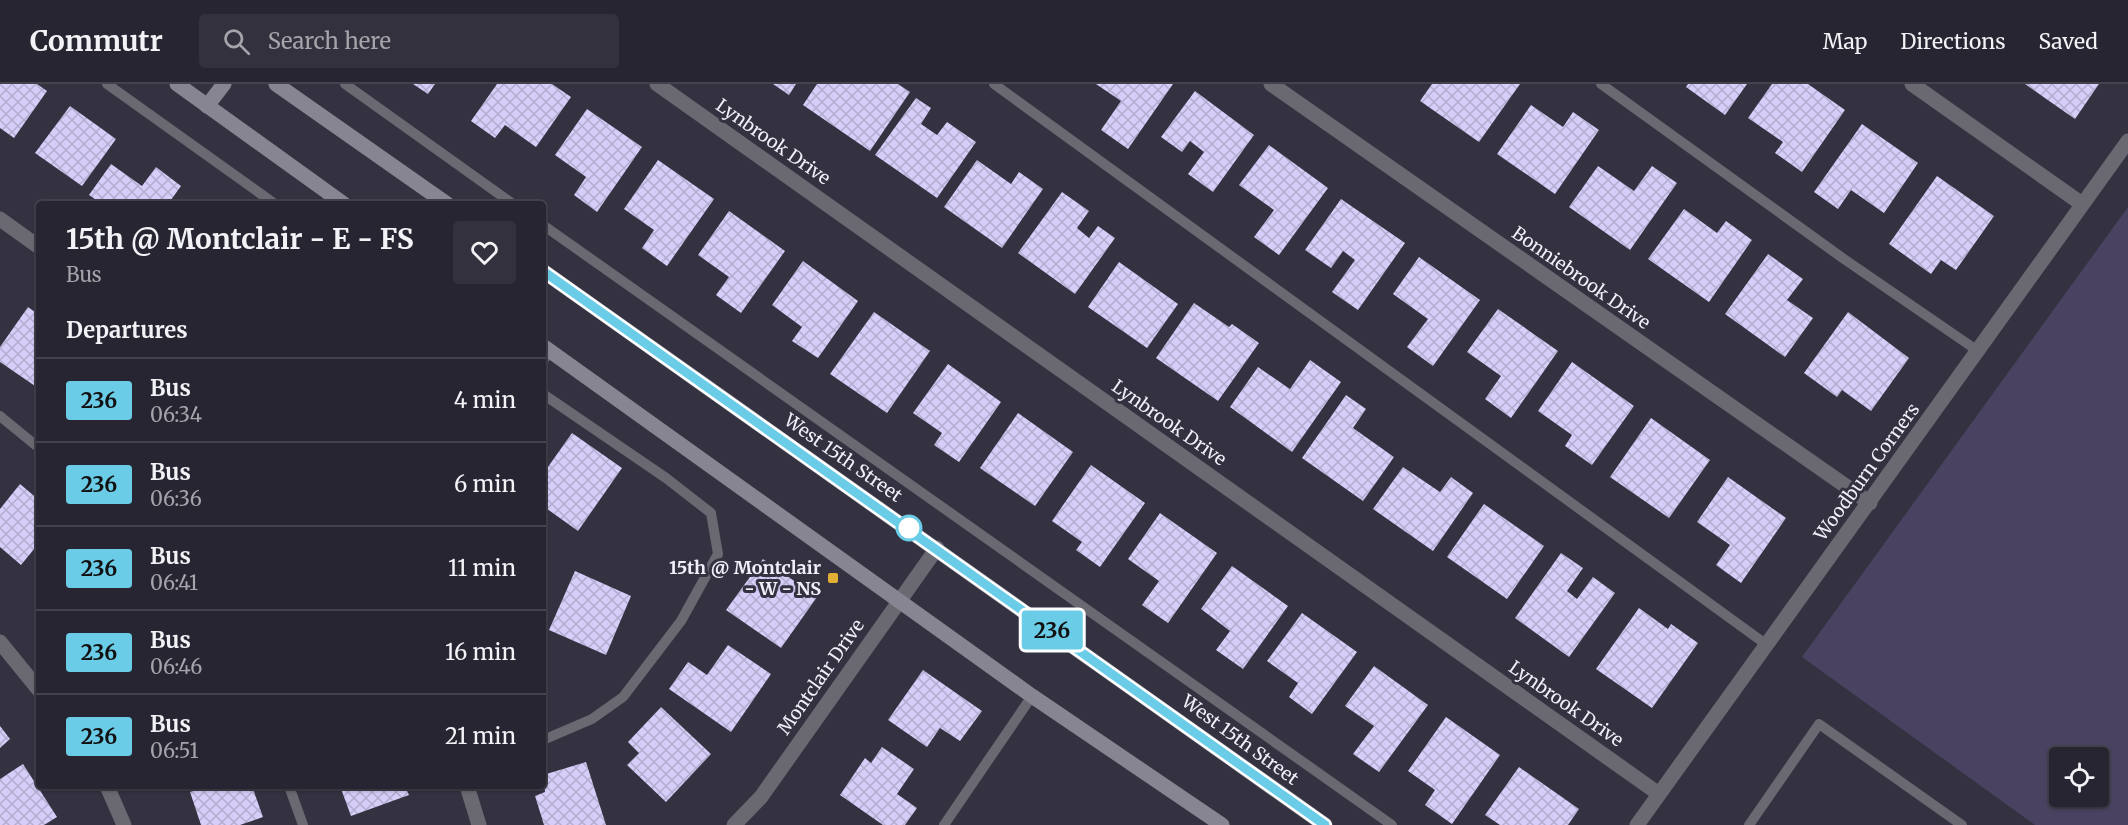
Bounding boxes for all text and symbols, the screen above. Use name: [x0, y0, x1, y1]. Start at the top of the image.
search box: [199, 14, 619, 68]
text: Commutr: [30, 23, 163, 59]
icon: search: [220, 25, 253, 58]
text: Search here: [268, 27, 391, 55]
text: Map: [1823, 28, 1867, 55]
text: Directions: [1900, 28, 2005, 55]
text: Saved: [2038, 28, 2098, 55]
street label: Lynbrook Drive: [712, 94, 835, 190]
text: 15th @ Montclair - E - FS: [66, 221, 414, 257]
button: heart: [453, 221, 516, 284]
street label: Bonniebrook Drive: [1508, 221, 1655, 334]
text: Bus: [66, 262, 102, 287]
text: Departures: [66, 316, 188, 344]
text: Bus: [150, 374, 191, 402]
street label: Lynbrook Drive: [1108, 375, 1231, 471]
text: 4 min: [454, 386, 516, 414]
text: 236: [81, 387, 117, 414]
street label: Woodburn Corners: [1808, 398, 1924, 546]
text: 06:34: [150, 402, 202, 427]
street label: West 15th Street: [779, 408, 907, 507]
text: Bus: [150, 458, 191, 486]
text: 6 min: [454, 470, 516, 498]
text: 236: [81, 471, 117, 498]
text: 06:36: [150, 486, 202, 511]
unlabelled marker: [896, 515, 922, 541]
text: Bus: [150, 542, 191, 570]
text: 11 min: [448, 554, 516, 582]
text: 236: [81, 555, 117, 582]
place label: 15th @ Montclair - W - NS: [669, 556, 821, 600]
text: 06:41: [150, 570, 198, 595]
marker: 15th @ Montclair - W - NS: [826, 571, 840, 585]
line badge: 236: [1018, 610, 1086, 650]
street label: Montclair Drive: [772, 615, 869, 739]
text: 236: [1034, 617, 1070, 644]
text: Bus: [150, 626, 191, 654]
text: 16 min: [445, 638, 516, 666]
text: 236: [81, 639, 117, 666]
text: 06:46: [150, 654, 202, 679]
street label: Lynbrook Drive: [1505, 656, 1628, 752]
street label: West 15th Street: [1177, 689, 1303, 790]
text: Bus: [150, 710, 191, 738]
text: 21 min: [445, 722, 516, 750]
text: 236: [81, 723, 117, 750]
text: 06:51: [150, 738, 198, 763]
map controls: [2049, 747, 2109, 807]
button: locate: [2049, 747, 2109, 807]

